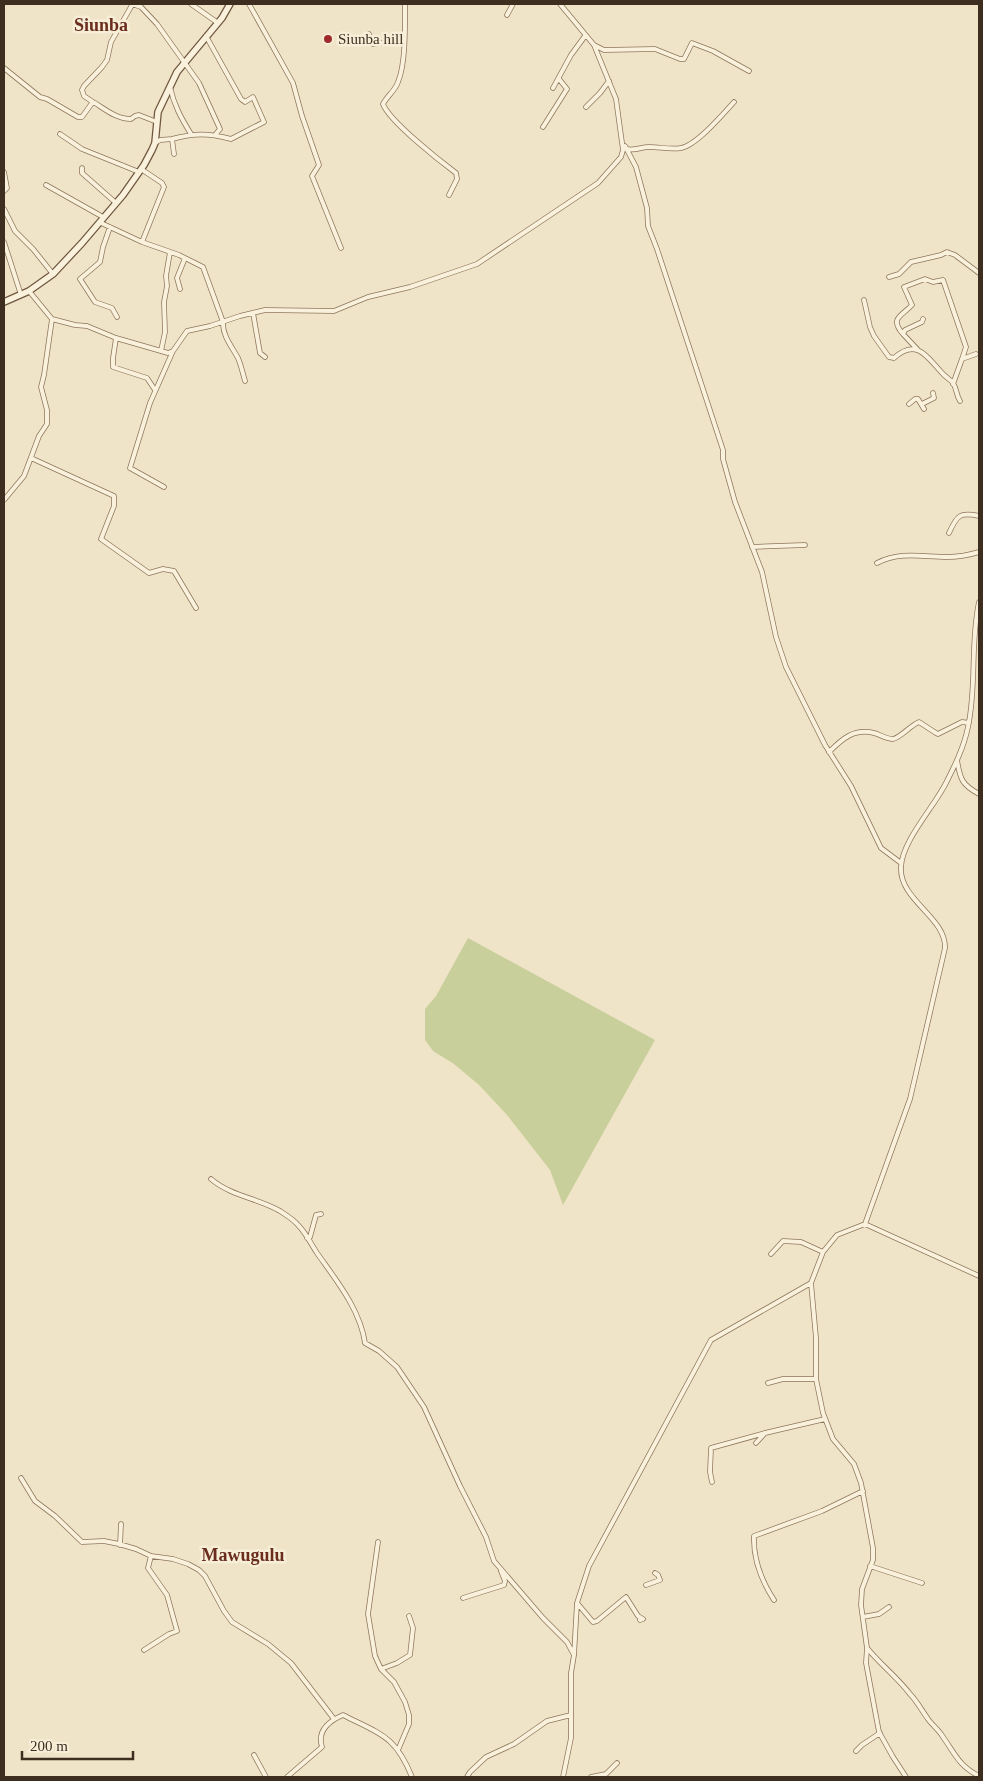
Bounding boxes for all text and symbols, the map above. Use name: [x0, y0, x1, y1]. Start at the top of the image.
district label: Siunba: [74, 15, 128, 35]
place label: Siunba hill: [338, 31, 403, 47]
marker: Siunba hill: [322, 33, 334, 45]
district label: Mawugulu: [201, 1545, 285, 1565]
scale bar: [22, 1728, 134, 1760]
text: 200 m: [30, 1738, 68, 1754]

